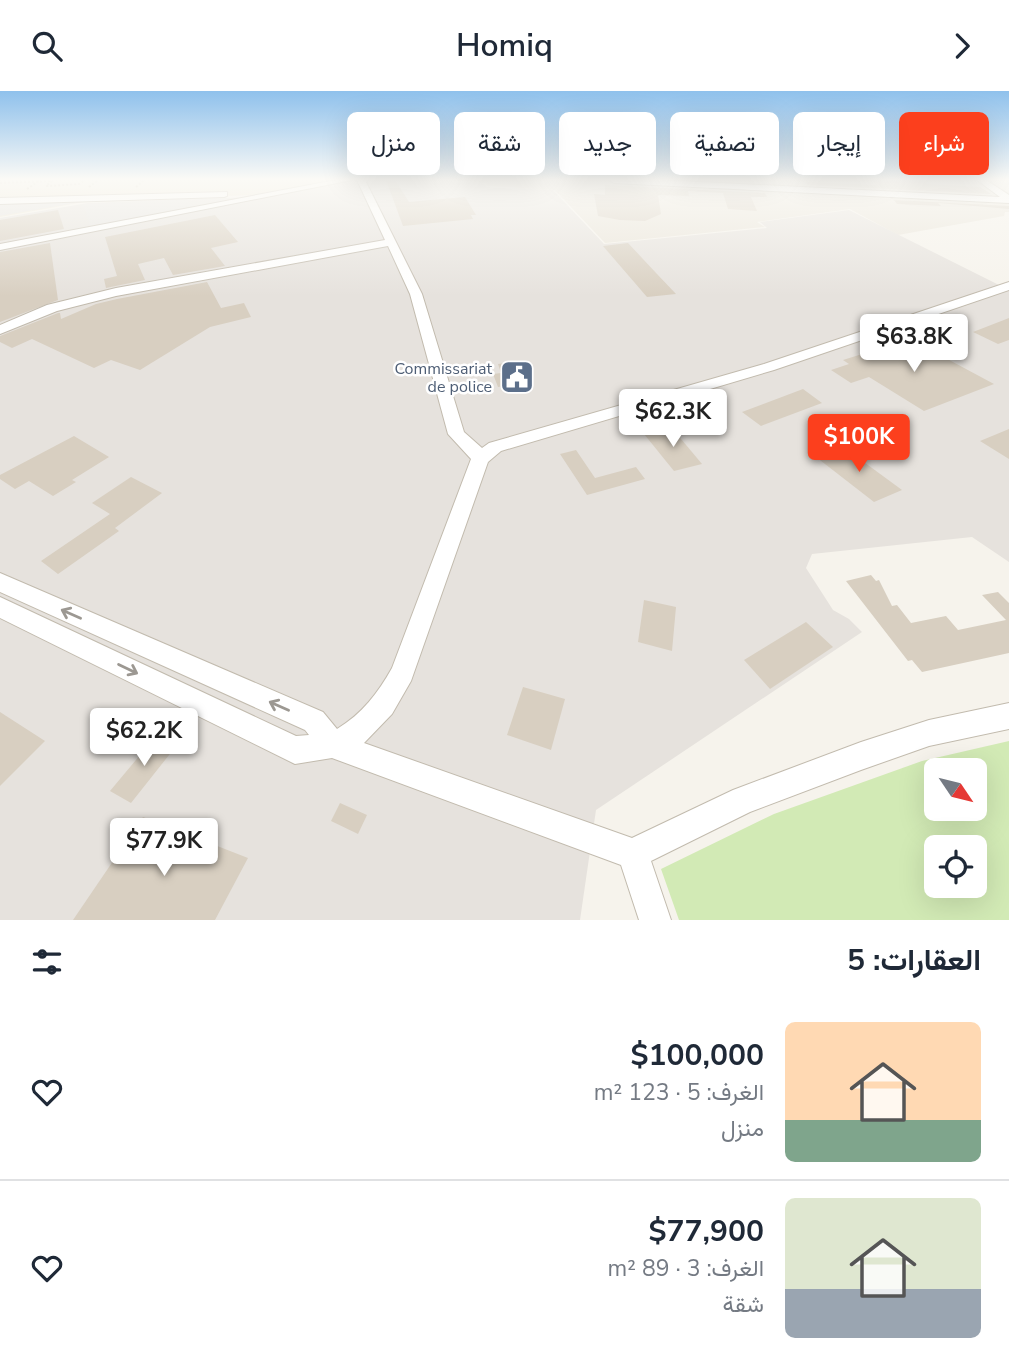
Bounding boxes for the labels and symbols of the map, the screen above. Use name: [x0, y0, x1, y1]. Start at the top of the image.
pin: $63.8K: [857, 315, 971, 374]
place label: Commissariat de police: [394, 358, 492, 398]
public building icon: Commissariat de police: [498, 358, 536, 396]
pin: $62.3K: [616, 389, 730, 449]
pin: $100K: [810, 415, 908, 474]
one-way arrow: [61, 607, 83, 620]
one-way arrow: [117, 663, 138, 676]
one-way arrow: [269, 699, 291, 712]
pin: $62.2K: [87, 709, 201, 768]
north arrow: [924, 758, 987, 821]
pin: $77.9K: [107, 819, 221, 878]

